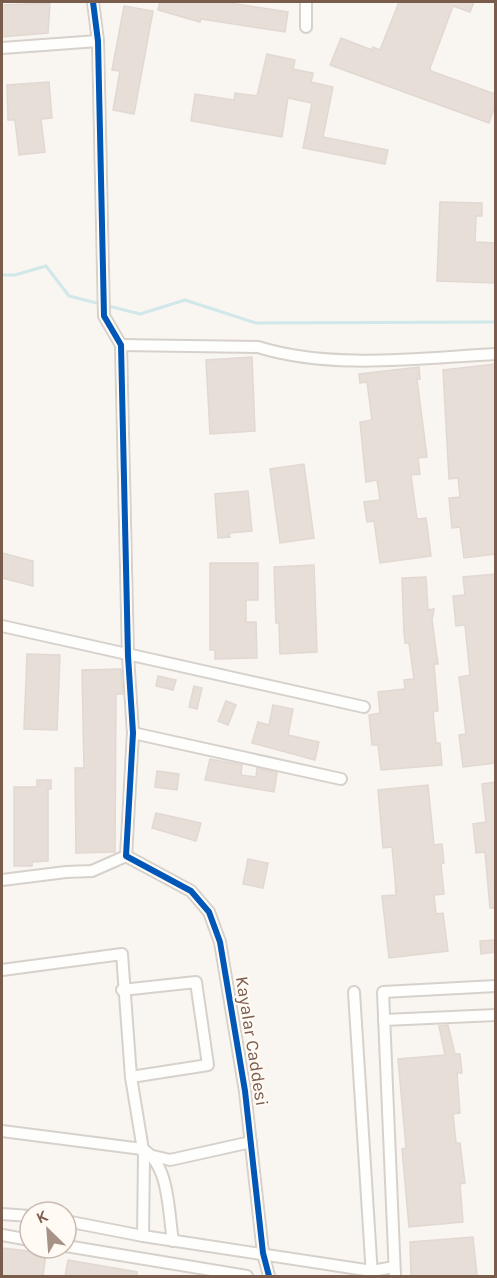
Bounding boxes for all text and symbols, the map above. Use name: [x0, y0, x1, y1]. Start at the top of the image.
street label: Kayalar Caddesi: [231, 974, 273, 1108]
north arrow: [18, 1200, 78, 1260]
text: K: [33, 1206, 51, 1228]

